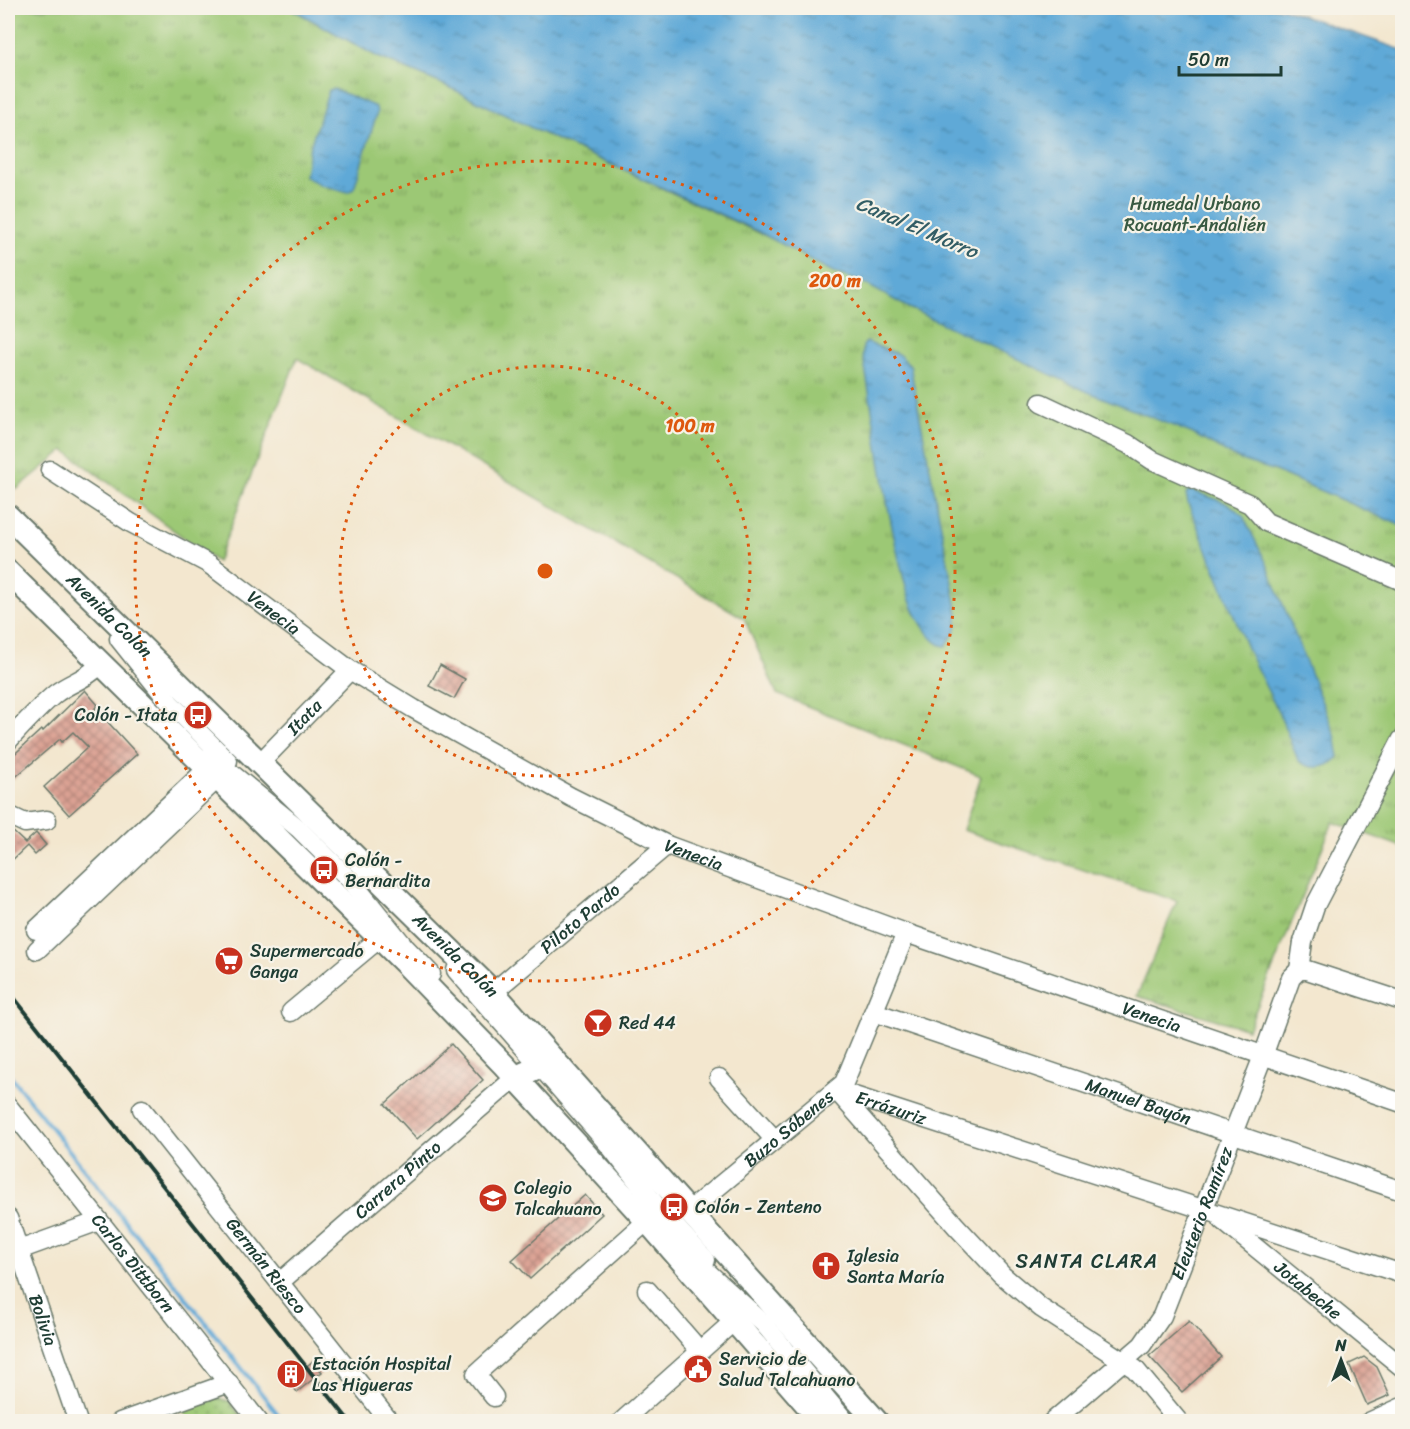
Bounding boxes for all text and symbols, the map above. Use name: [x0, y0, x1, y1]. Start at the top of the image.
scale bar: [1179, 39, 1281, 77]
text: 50 m: [1188, 44, 1229, 76]
water label: Canal El Morro: [850, 186, 985, 270]
park label: Humedal Urbano Rocuant-Andalién: [1124, 188, 1266, 241]
text: 200 m: [808, 265, 861, 297]
text: 100 m: [666, 410, 715, 442]
centre of rings: [535, 561, 555, 581]
street label: Avenida Colón: [58, 564, 161, 666]
street label: Venecia: [240, 582, 308, 644]
street label: Itata: [278, 690, 331, 744]
place label: Colón - Itata: [75, 699, 178, 731]
bus stop icon: Colón - Itata: [182, 699, 214, 731]
street label: Venecia: [660, 829, 728, 880]
place label: Colón - Bernardita: [345, 844, 430, 897]
bus stop icon: Colón - Bernardita: [308, 854, 340, 886]
street label: Piloto Pardo: [532, 875, 628, 962]
street label: Avenida Colón: [404, 904, 507, 1006]
place label: Supermercado Ganga: [250, 935, 364, 988]
supermarket icon: Supermercado Ganga: [213, 945, 245, 977]
street label: Venecia: [1118, 992, 1186, 1042]
bar icon: Red 44: [582, 1007, 614, 1039]
place label: Red 44: [619, 1007, 676, 1039]
street label: Manuel Bayón: [1081, 1069, 1196, 1135]
street label: Buzo Sóbenes: [736, 1081, 842, 1176]
street label: Errázuriz: [852, 1081, 931, 1135]
street label: Carrera Pinto: [346, 1132, 449, 1227]
street label: Eleuterio Ramírez: [1162, 1141, 1243, 1285]
place label: Colegio Talcahuano: [514, 1172, 602, 1225]
school or university icon: Colegio Talcahuano: [477, 1182, 509, 1214]
bus stop icon: Colón - Zenteno: [658, 1191, 690, 1223]
place label: Colón - Zenteno: [695, 1191, 822, 1223]
street label: Carlos Dittborn: [83, 1206, 183, 1321]
street label: Germán Riesco: [217, 1210, 315, 1321]
place label: Iglesia Santa María: [846, 1240, 944, 1293]
district label: SANTA CLARA: [1015, 1244, 1159, 1279]
church icon: Iglesia Santa María: [810, 1250, 842, 1282]
street label: Jotabeche: [1266, 1252, 1349, 1328]
street label: Bolivia: [19, 1290, 67, 1350]
north arrow: [1311, 1330, 1371, 1390]
text: N: [1334, 1331, 1347, 1360]
place label: Servicio de Salud Talcahuano: [719, 1343, 855, 1396]
place label: Estación Hospital Las Higueras: [312, 1348, 452, 1401]
public building icon: Servicio de Salud Talcahuano: [682, 1353, 714, 1385]
building icon: Estación Hospital Las Higueras: [275, 1358, 307, 1390]

